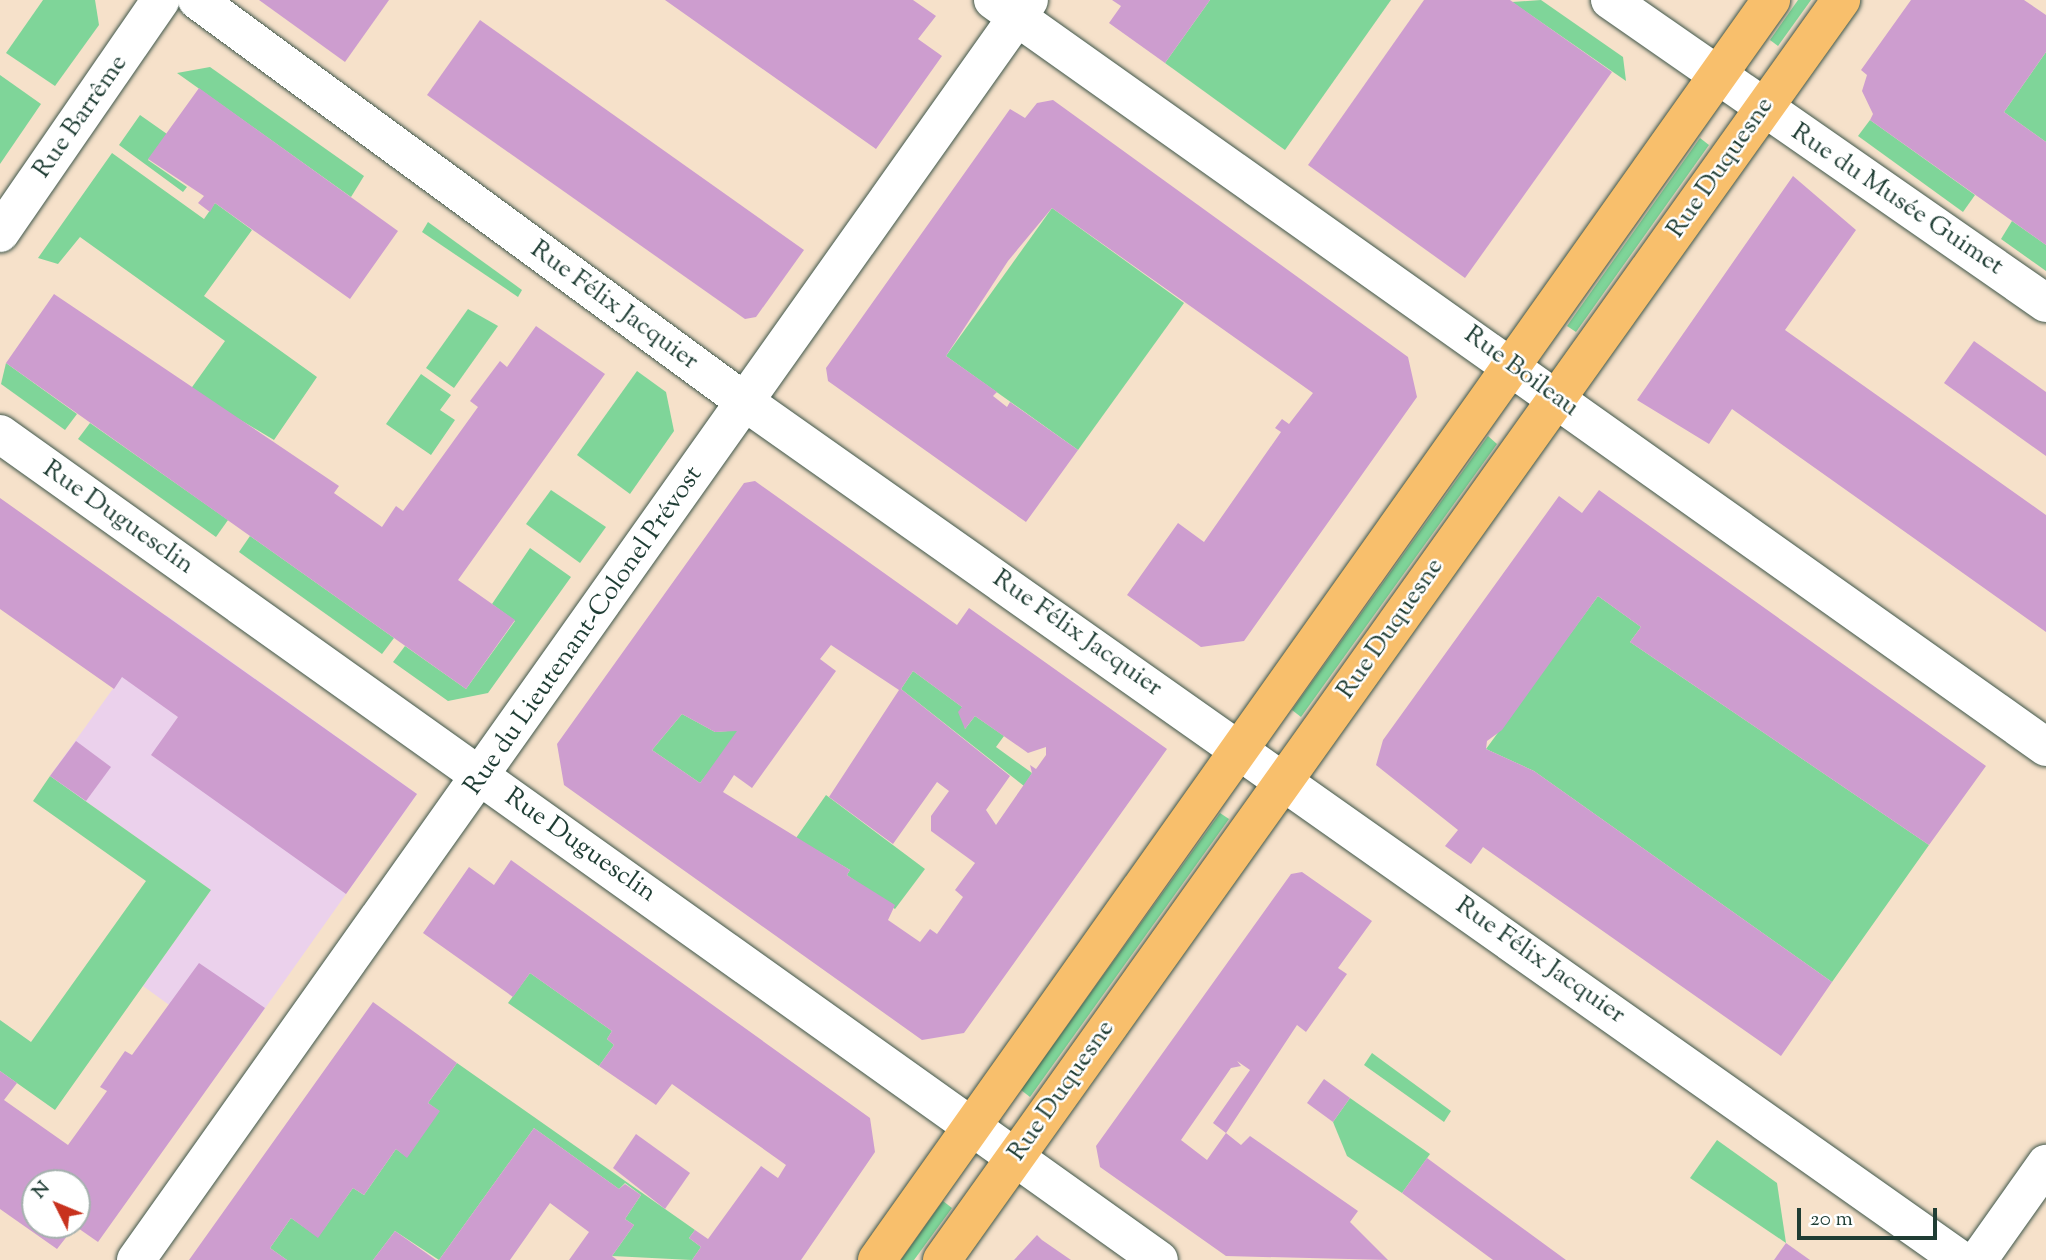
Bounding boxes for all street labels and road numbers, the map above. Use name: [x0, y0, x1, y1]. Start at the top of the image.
street label: Rue Barrême: [27, 49, 135, 185]
street label: Rue Duquesne: [1661, 92, 1781, 244]
street label: Rue du Musée Guimet: [1785, 117, 2009, 283]
street label: Rue Félix Jacquier: [524, 235, 704, 377]
street label: Rue Boileau: [1458, 320, 1584, 424]
street label: Rue Duguesclin: [36, 454, 200, 582]
street label: Rue du Lieutenant-Colonel Prévost: [458, 461, 710, 801]
street label: Rue Duquesne: [1331, 553, 1451, 705]
street label: Rue Félix Jacquier: [986, 564, 1168, 704]
street label: Rue Duguesclin: [498, 782, 662, 910]
street label: Rue Félix Jacquier: [1449, 891, 1631, 1031]
street label: Rue Duquesne: [1002, 1015, 1122, 1167]

